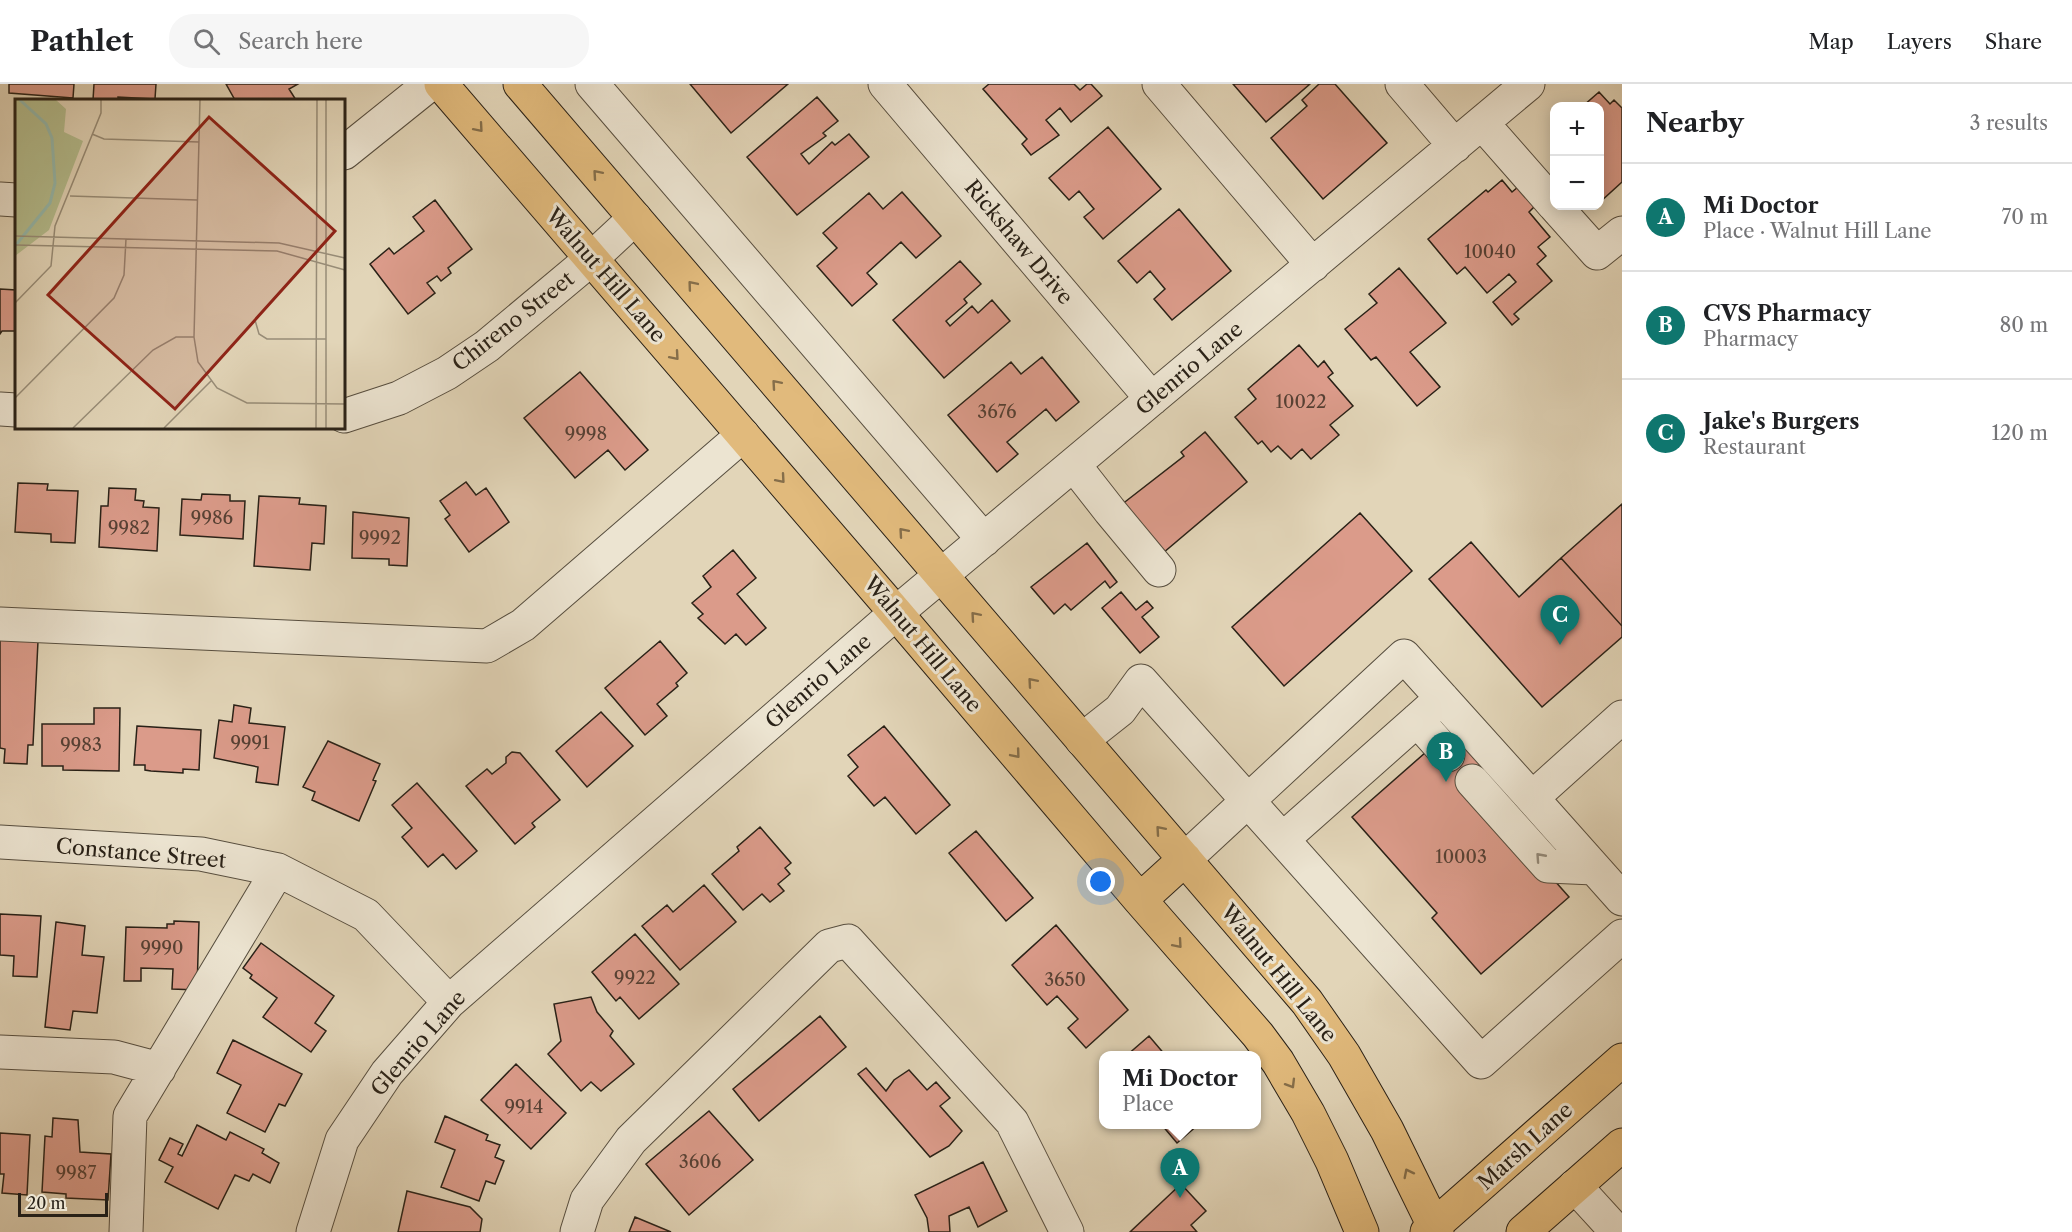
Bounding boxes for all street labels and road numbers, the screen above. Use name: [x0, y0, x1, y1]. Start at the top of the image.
street label: Rickshaw Drive: [960, 175, 1078, 309]
street label: Walnut Hill Lane: [540, 202, 671, 347]
street label: Chireno Street: [447, 265, 579, 376]
street label: Glenrio Lane: [1131, 316, 1247, 420]
street label: Walnut Hill Lane: [858, 570, 987, 717]
street label: Glenrio Lane: [760, 628, 876, 734]
street label: Constance Street: [55, 833, 228, 873]
street label: Walnut Hill Lane: [1215, 898, 1342, 1047]
street label: Glenrio Lane: [365, 985, 471, 1101]
street label: Marsh Lane: [1473, 1097, 1577, 1195]

